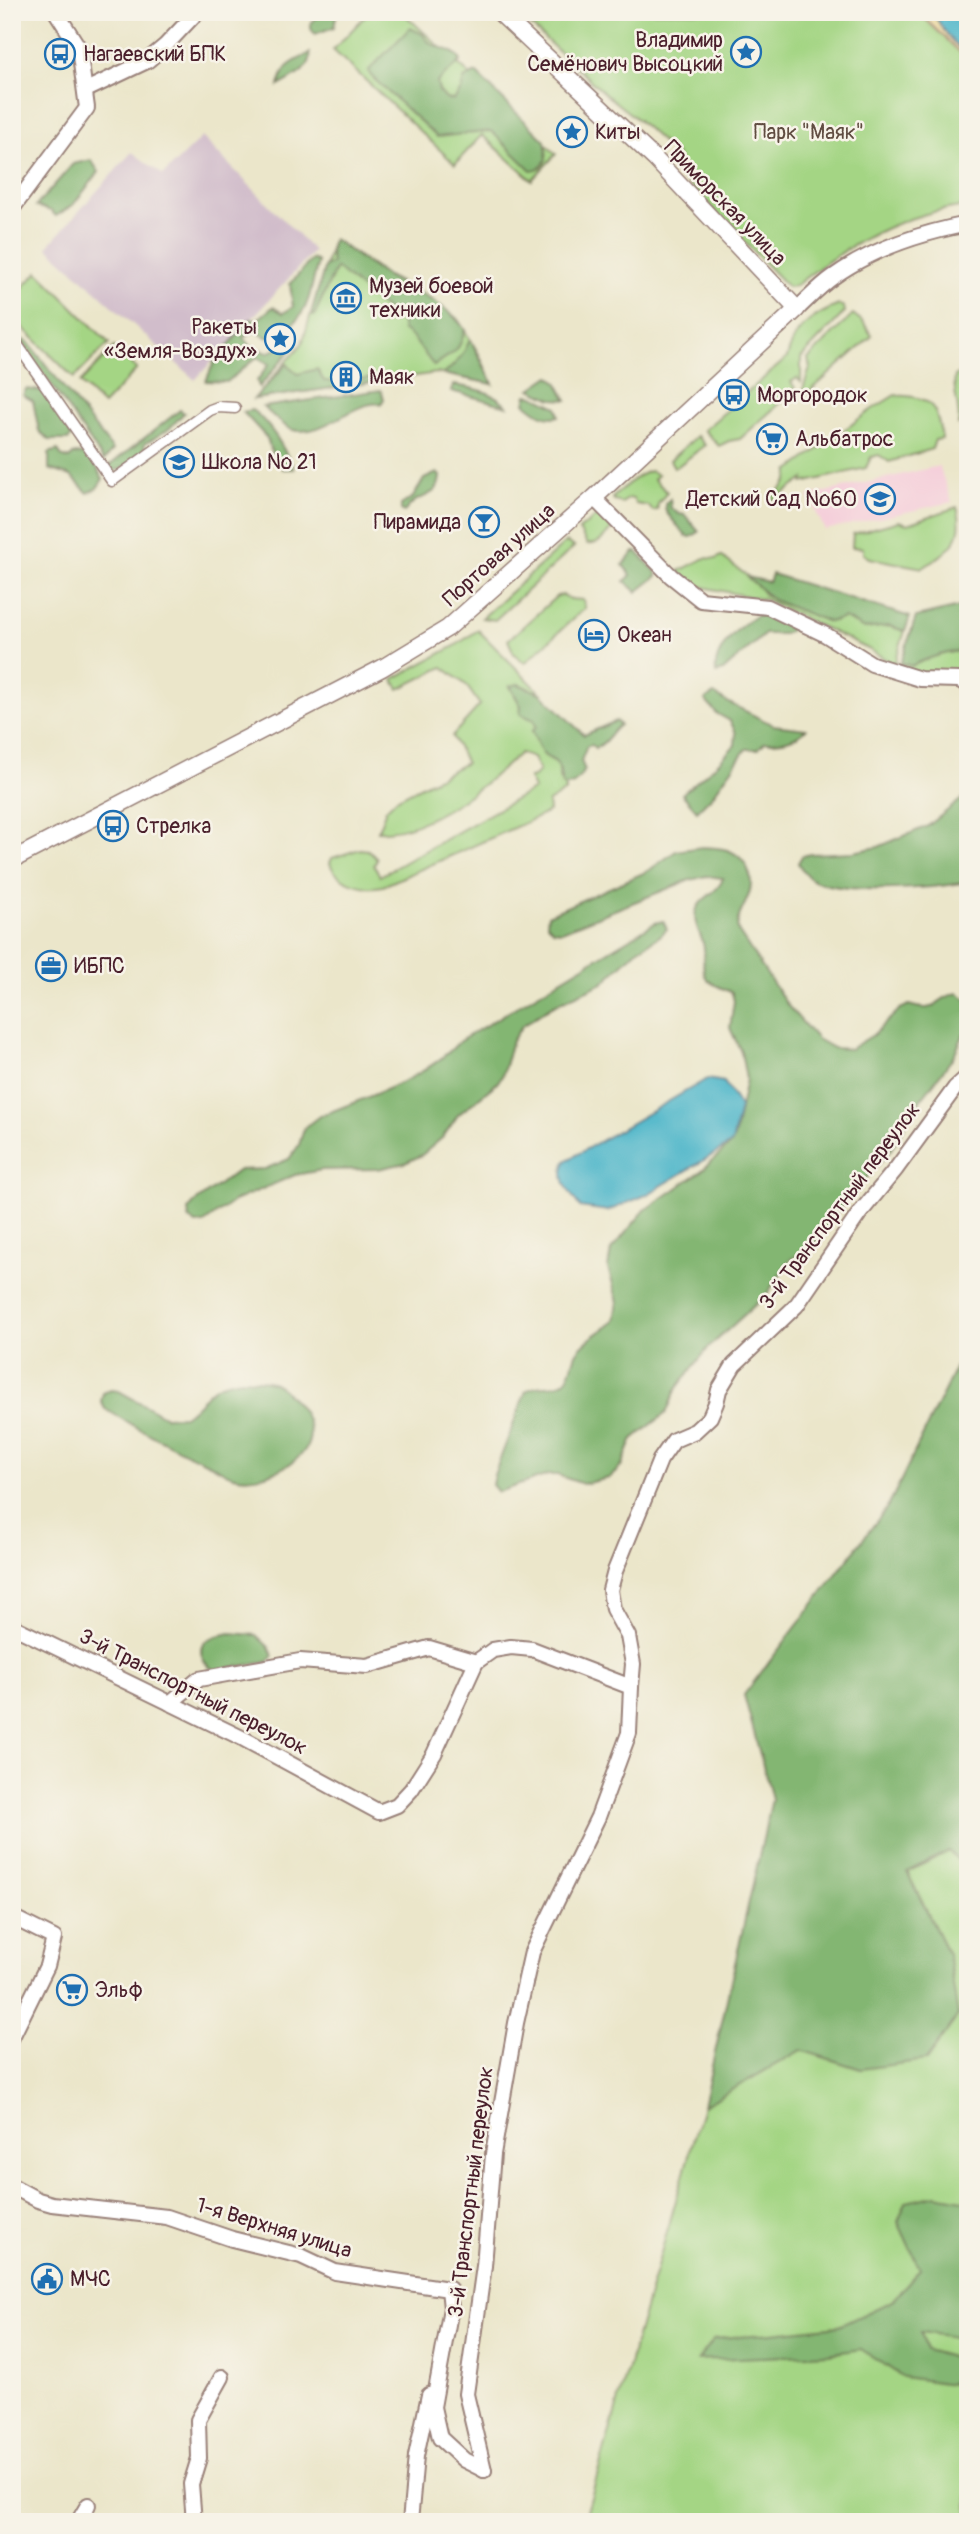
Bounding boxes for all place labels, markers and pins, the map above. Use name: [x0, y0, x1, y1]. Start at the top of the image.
place label: Владимир Семёнович Высоцкий: [527, 27, 723, 78]
place icon: Владимир Семёнович Высоцкий: [729, 35, 763, 69]
bus stop icon: Нагаевский БПК: [43, 37, 77, 71]
place label: Нагаевский БПК: [83, 41, 226, 68]
place icon: Киты: [555, 115, 589, 149]
place label: Киты: [595, 119, 640, 146]
place label: Музей боевой техники: [369, 273, 494, 324]
museum icon: Музей боевой техники: [329, 281, 363, 315]
place label: Ракеты «Земля-Воздух»: [104, 314, 257, 365]
place icon: Ракеты «Земля-Воздух»: [263, 322, 297, 356]
building icon: Маяк: [329, 360, 363, 394]
place label: Маяк: [369, 364, 415, 391]
bus stop icon: Моргородок: [717, 378, 751, 412]
place label: Моргородок: [757, 382, 868, 409]
supermarket icon: Альбатрос: [755, 422, 789, 456]
place label: Альбатрос: [795, 426, 894, 453]
school or university icon: Школа № 21: [162, 445, 196, 479]
place label: Школа № 21: [202, 449, 317, 476]
school or university icon: Детский Сад №60: [863, 482, 897, 516]
place label: Детский Сад №60: [685, 486, 857, 513]
bar icon: Пирамида: [467, 505, 501, 539]
place label: Пирамида: [374, 509, 461, 536]
hotel icon: Океан: [577, 618, 611, 652]
place label: Океан: [617, 622, 672, 649]
bus stop icon: Стрелка: [96, 809, 130, 843]
place label: Стрелка: [136, 813, 211, 840]
office icon: ИБПС: [34, 949, 68, 983]
place label: ИБПС: [74, 953, 125, 980]
supermarket icon: Эльф: [55, 1973, 89, 2007]
place label: Эльф: [95, 1977, 143, 2004]
public building icon: МЧС: [30, 2262, 64, 2296]
place label: МЧС: [70, 2266, 111, 2293]

